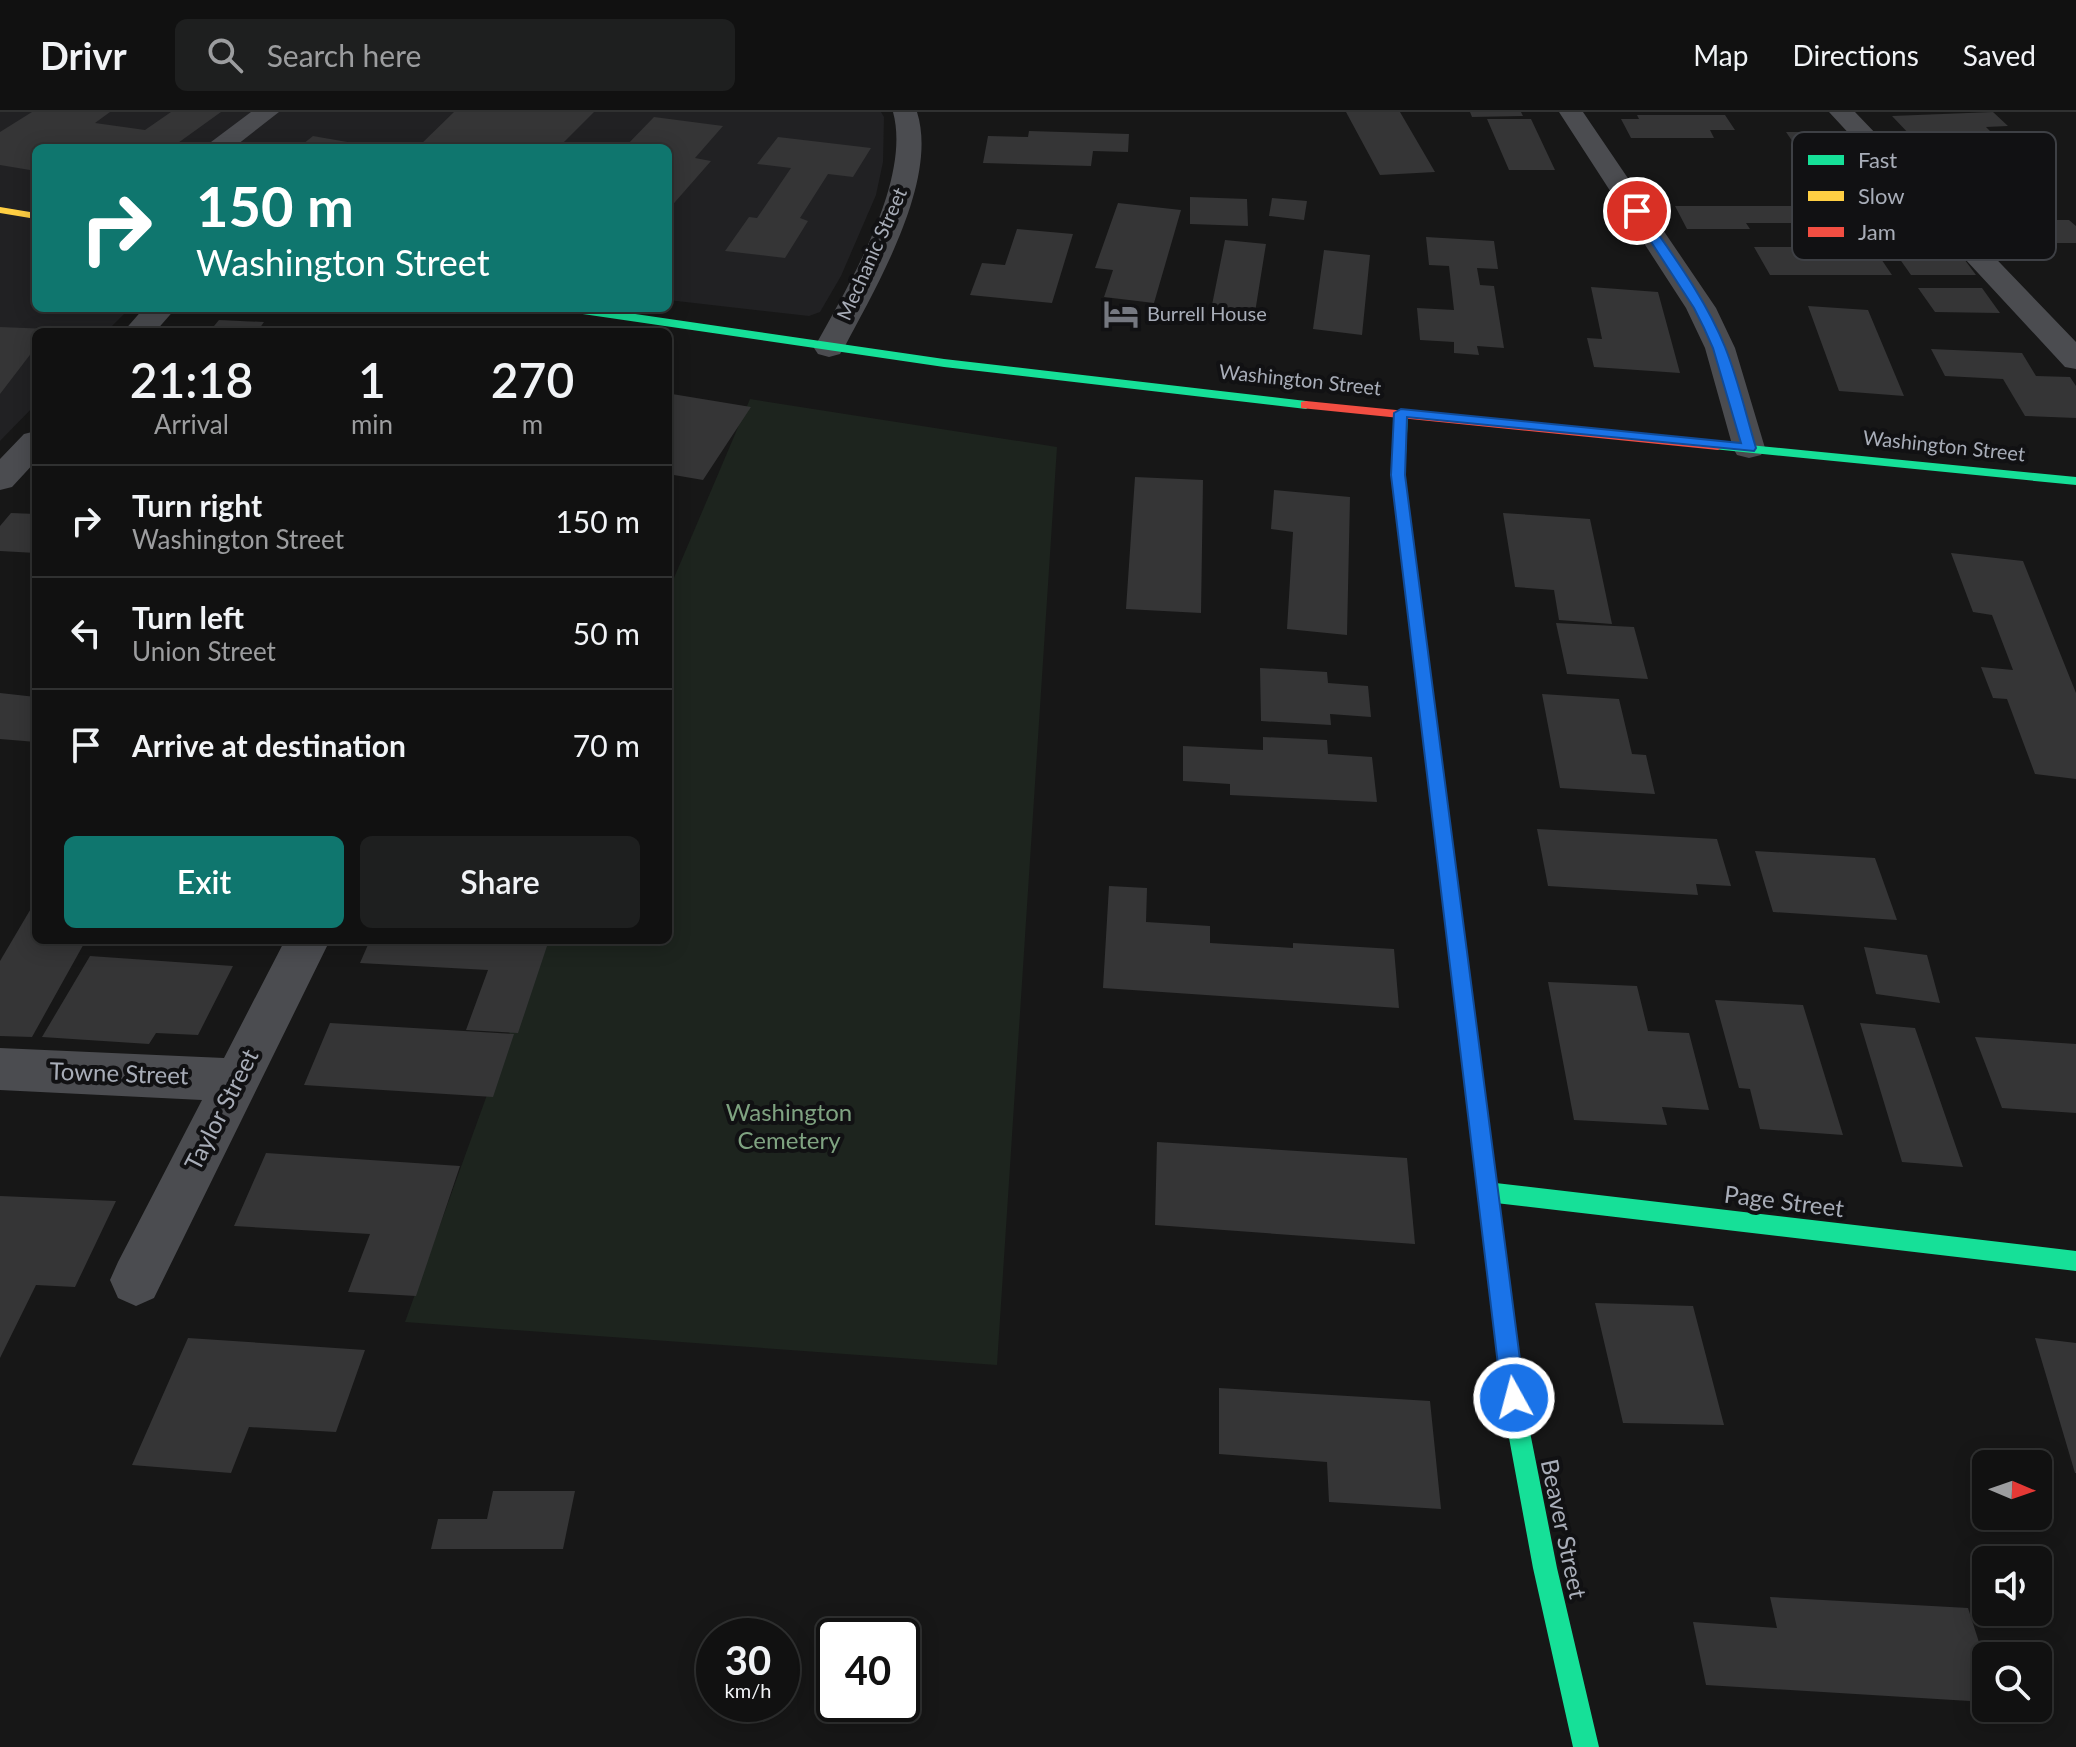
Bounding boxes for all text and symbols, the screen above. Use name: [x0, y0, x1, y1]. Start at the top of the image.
search box: [175, 19, 735, 91]
text: Drivr: [40, 32, 127, 78]
icon: search: [203, 33, 247, 77]
text: Search here: [267, 37, 421, 73]
text: Map: [1693, 38, 1748, 72]
text: Directions: [1792, 38, 1919, 72]
text: Saved: [1963, 38, 2036, 72]
legend: [1792, 132, 2056, 260]
text: Fast: [1858, 146, 1897, 173]
text: 150 m: [196, 172, 354, 239]
icon: right: [64, 176, 168, 280]
pin: [1603, 177, 1671, 245]
text: Slow: [1858, 182, 1905, 209]
street label: Mechanic Street: [831, 184, 911, 324]
icon: arrive: [1615, 189, 1659, 233]
text: Jam: [1858, 218, 1896, 245]
text: Washington Street: [196, 240, 490, 284]
hotel icon: Burrell House: [1102, 295, 1140, 333]
place label: Burrell House: [1147, 301, 1267, 325]
text: 21:18: [130, 351, 253, 408]
text: 1: [358, 351, 386, 408]
text: 270: [491, 351, 574, 408]
street label: Washington Street: [1218, 359, 1382, 399]
text: Arrival: [154, 408, 229, 440]
text: min: [351, 408, 393, 440]
text: m: [522, 408, 543, 440]
street label: Washington Street: [1862, 425, 2026, 465]
text: Turn right: [132, 487, 262, 523]
icon: right: [64, 499, 108, 543]
text: 150 m: [555, 503, 640, 539]
text: Washington Street: [132, 523, 344, 555]
text: Turn left: [132, 599, 244, 635]
icon: left: [64, 611, 108, 655]
text: 50 m: [573, 615, 640, 651]
text: Union Street: [132, 635, 276, 667]
icon: arrive: [64, 723, 108, 767]
text: Arrive at destination: [132, 727, 406, 763]
text: 70 m: [573, 727, 640, 763]
button: Exit: [64, 836, 344, 928]
button: Share: [360, 836, 640, 928]
street label: Taylor Street: [178, 1043, 264, 1175]
street label: Towne Street: [49, 1056, 189, 1089]
park label: Washington Cemetery: [726, 1097, 852, 1154]
street label: Page Street: [1723, 1179, 1846, 1222]
position arrow: [1472, 1356, 1556, 1440]
north arrow: [1972, 1450, 2052, 1530]
map controls: [1972, 1450, 2052, 1722]
street label: Beaver Street: [1536, 1456, 1593, 1602]
button: sound: [1972, 1546, 2052, 1626]
speed limit sign: 40: [816, 1618, 920, 1722]
text: 30: [725, 1636, 771, 1684]
button: search: [1972, 1642, 2052, 1722]
text: km/h: [725, 1678, 771, 1702]

